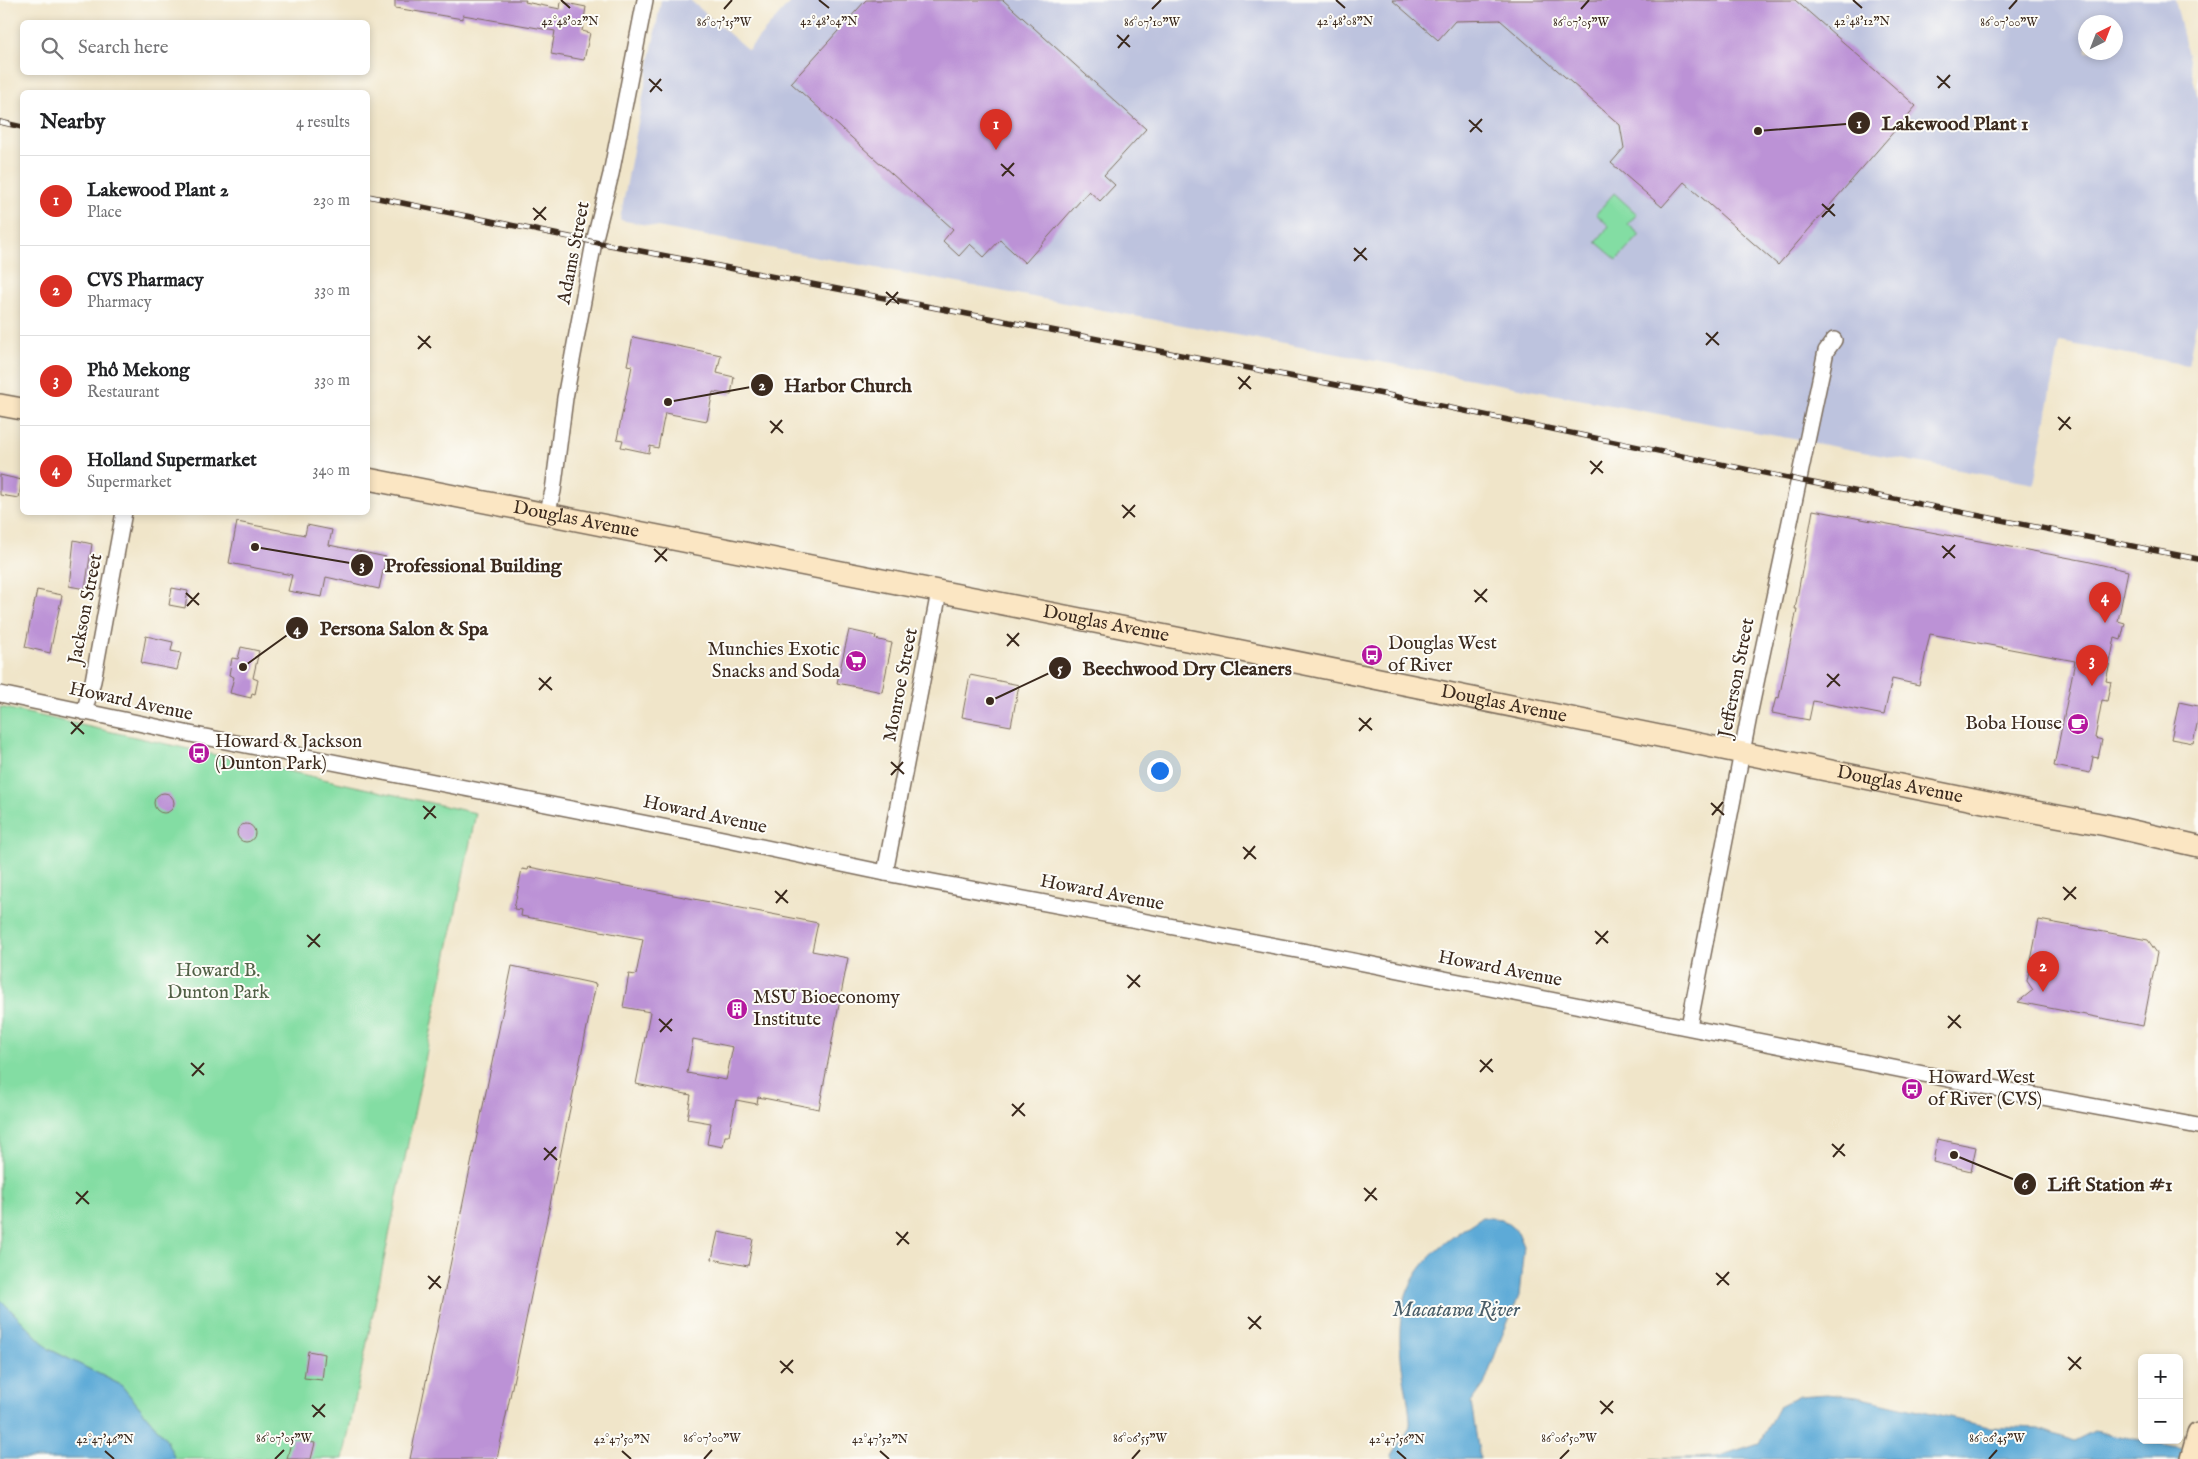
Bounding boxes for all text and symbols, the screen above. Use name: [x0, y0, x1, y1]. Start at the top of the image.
text: 42°48'02"N: [541, 14, 599, 29]
text: 42°48'04"N: [800, 14, 858, 29]
text: 42°48'08"N: [1317, 14, 1374, 29]
text: 42°48'12"N: [1834, 14, 1890, 29]
text: 86°07'15"W: [697, 15, 752, 30]
text: 86°07'10"W: [1124, 15, 1181, 30]
text: 86°07'05"W: [1553, 15, 1610, 30]
text: 86°07'00"W: [1980, 15, 2038, 30]
north arrow: [2078, 15, 2123, 60]
search box: [20, 20, 370, 75]
icon: search: [38, 34, 66, 62]
text: Search here: [78, 36, 169, 60]
callout: Lakewood Plant 1: [1846, 105, 2038, 140]
text: Nearby: [40, 109, 105, 136]
pin: 1: [980, 109, 1012, 150]
text: Lakewood Plant 1: [1881, 112, 2029, 137]
text: 4 results: [296, 113, 350, 133]
text: 1: [1856, 114, 1862, 133]
text: Lakewood Plant 2: [87, 179, 229, 203]
text: 1: [53, 191, 59, 211]
text: 230 m: [313, 191, 350, 211]
street label: Adams Street: [552, 199, 596, 307]
text: Place: [87, 203, 122, 223]
text: CVS Pharmacy: [87, 269, 204, 293]
text: 2: [52, 281, 60, 301]
text: 330 m: [314, 281, 350, 301]
text: Pharmacy: [87, 293, 152, 313]
text: Phô Mekong: [87, 359, 189, 383]
callout: Harbor Church: [749, 367, 923, 402]
text: 3: [53, 371, 59, 391]
text: 330 m: [314, 371, 350, 391]
text: Harbor Church: [784, 374, 912, 399]
text: 2: [758, 376, 766, 395]
text: Restaurant: [87, 383, 160, 403]
text: Holland Supermarket: [87, 449, 257, 473]
text: 4: [52, 461, 60, 481]
text: 340 m: [312, 461, 350, 481]
text: Supermarket: [87, 473, 172, 493]
street label: Douglas Avenue: [511, 496, 641, 544]
callout: Professional Building: [349, 547, 571, 582]
street label: Jackson Street: [63, 551, 109, 668]
text: Professional Building: [384, 554, 563, 579]
text: 3: [359, 556, 365, 575]
pin: 4: [2089, 582, 2121, 623]
street label: Douglas Avenue: [1041, 600, 1171, 648]
callout: Persona Salon & Spa: [285, 611, 498, 646]
street label: Jefferson Street: [1713, 616, 1760, 742]
text: Persona Salon & Spa: [320, 617, 489, 642]
text: 4: [293, 620, 301, 639]
street label: Monroe Street: [878, 626, 924, 744]
place label: Douglas West of River: [1388, 632, 1497, 678]
place label: Munchies Exotic Snacks and Soda: [707, 638, 841, 684]
bus stop icon: Douglas West of River: [1360, 643, 1384, 667]
pin: 3: [2076, 645, 2108, 686]
supermarket icon: Munchies Exotic Snacks and Soda: [844, 649, 868, 673]
callout: Beechwood Dry Cleaners: [1048, 651, 1302, 686]
text: Beechwood Dry Cleaners: [1082, 657, 1292, 682]
text: 5: [1057, 659, 1063, 678]
street label: Howard Avenue: [67, 677, 195, 727]
street label: Douglas Avenue: [1439, 680, 1569, 729]
place label: Boba House: [1965, 712, 2062, 736]
cafe icon: Boba House: [2066, 712, 2090, 736]
place label: Howard & Jackson (Dunton Park): [215, 730, 362, 776]
bus stop icon: Howard & Jackson (Dunton Park): [187, 741, 211, 765]
your location: [1147, 758, 1173, 784]
street label: Douglas Avenue: [1835, 760, 1965, 810]
street label: Howard Avenue: [641, 790, 769, 840]
street label: Howard Avenue: [1038, 869, 1166, 917]
street label: Howard Avenue: [1436, 945, 1564, 993]
pin: 2: [2027, 951, 2059, 992]
park label: Howard B. Dunton Park: [167, 959, 270, 1005]
place label: MSU Bioeconomy Institute: [753, 986, 901, 1032]
building icon: MSU Bioeconomy Institute: [725, 997, 749, 1021]
place label: Howard West of River (CVS): [1928, 1066, 2042, 1112]
bus stop icon: Howard West of River (CVS): [1900, 1077, 1924, 1101]
callout: Lift Station #1: [2013, 1167, 2183, 1202]
text: Lift Station #1: [2047, 1173, 2173, 1198]
text: 6: [2022, 1175, 2029, 1194]
water label: Macatawa River: [1392, 1298, 1521, 1323]
map controls: [2138, 1354, 2183, 1444]
button: +: [2138, 1354, 2183, 1399]
button: −: [2138, 1399, 2183, 1444]
text: 86°07'05"W: [256, 1431, 313, 1446]
text: 86°07'00"W: [683, 1431, 741, 1446]
text: 86°06'55"W: [1113, 1431, 1168, 1446]
text: 86°06'50"W: [1541, 1431, 1597, 1446]
text: 86°06'45"W: [1969, 1431, 2025, 1446]
text: 42°47'46"N: [76, 1432, 134, 1447]
text: 42°47'50"N: [594, 1432, 651, 1447]
text: 42°47'52"N: [852, 1432, 909, 1447]
text: 42°47'56"N: [1369, 1432, 1425, 1447]

